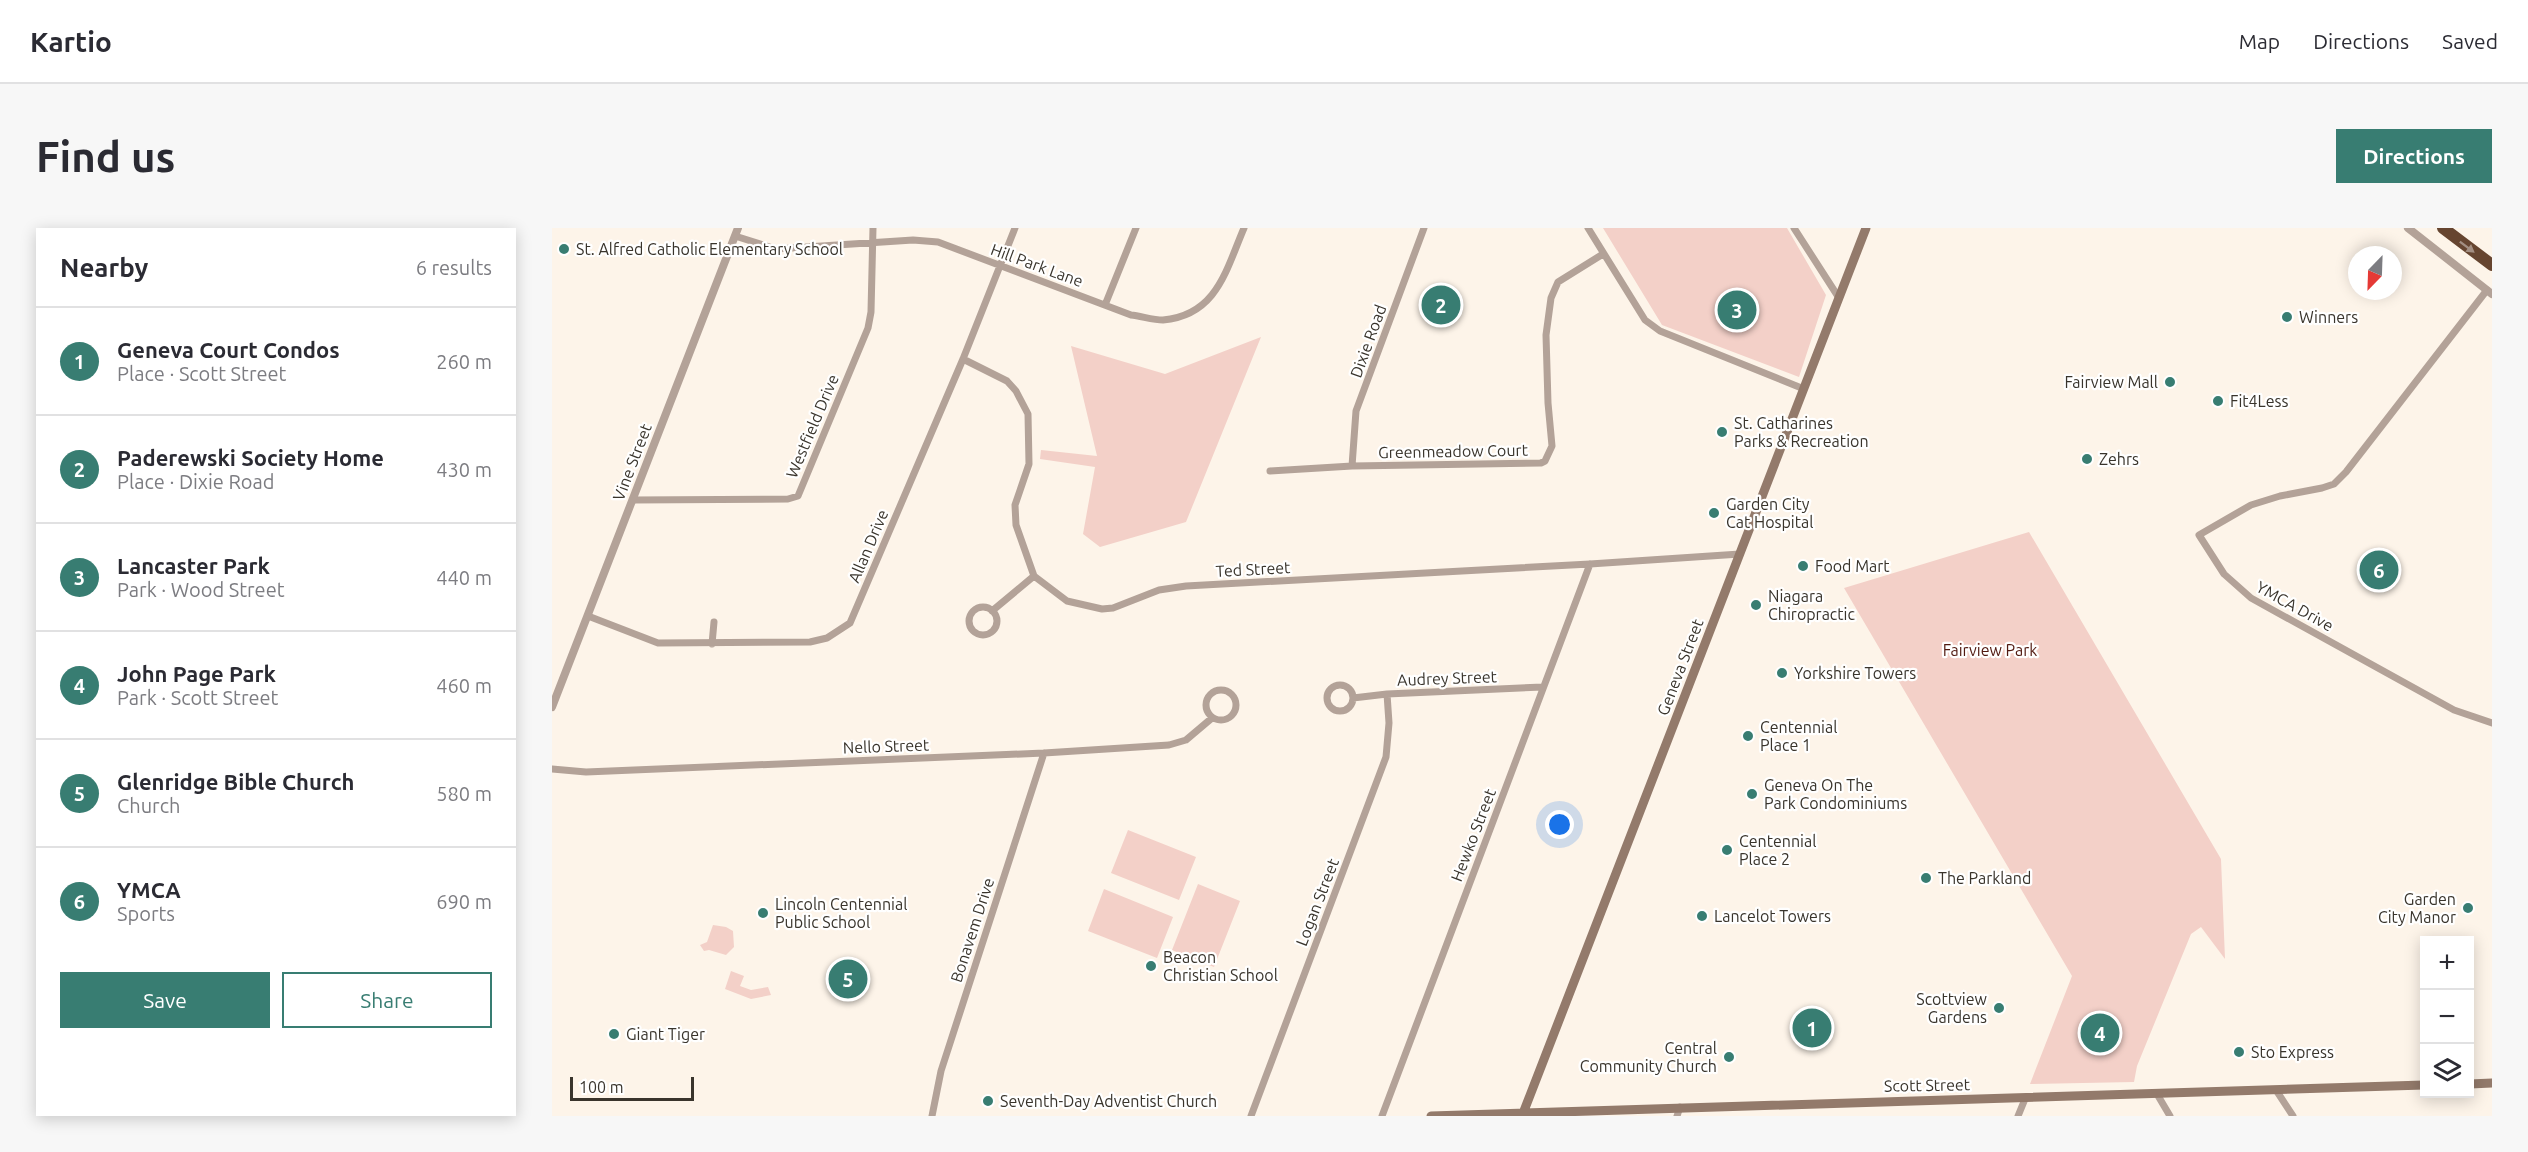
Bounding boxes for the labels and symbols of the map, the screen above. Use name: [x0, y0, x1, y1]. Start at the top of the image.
place label: St. Alfred Catholic Elementary School: [576, 240, 843, 258]
street label: Hill Park Lane: [988, 240, 1086, 290]
one-way arrow: [2460, 240, 2475, 252]
marker: St. Alfred Catholic Elementary School: [557, 242, 571, 256]
north arrow: [2348, 246, 2402, 300]
pin: 2: [1422, 282, 1460, 328]
pin: 3: [1718, 288, 1756, 332]
street label: Dixie Road: [1346, 302, 1390, 380]
place label: Winners: [2299, 308, 2358, 326]
marker: Winners: [2280, 310, 2294, 324]
street label: Westfield Drive: [782, 372, 842, 480]
place label: Fairview Mall: [2065, 373, 2158, 391]
marker: Fairview Mall: [2163, 375, 2177, 389]
place label: Fit4Less: [2230, 392, 2289, 410]
marker: Fit4Less: [2211, 394, 2225, 408]
place label: St. Catharines Parks & Recreation: [1734, 414, 1869, 450]
street label: Vine Street: [609, 420, 655, 503]
marker: St. Catharines Parks & Recreation: [1715, 425, 1729, 439]
street label: Greenmeadow Court: [1378, 441, 1529, 461]
place label: Zehrs: [2099, 450, 2139, 468]
marker: Zehrs: [2080, 452, 2094, 466]
place label: Garden City Cat Hospital: [1726, 495, 1813, 531]
marker: Garden City Cat Hospital: [1707, 506, 1721, 520]
street label: Allan Drive: [845, 507, 891, 585]
pin: 6: [2360, 548, 2398, 592]
place label: Food Mart: [1815, 557, 1890, 575]
street label: Ted Street: [1215, 558, 1291, 580]
marker: Food Mart: [1796, 559, 1810, 573]
street label: YMCA Drive: [2253, 577, 2337, 635]
place label: Niagara Chiropractic: [1768, 587, 1855, 623]
marker: Niagara Chiropractic: [1749, 598, 1763, 612]
street label: Geneva Street: [1653, 616, 1707, 718]
park label: Fairview Park: [1943, 641, 2037, 659]
place label: Yorkshire Towers: [1794, 664, 1916, 682]
marker: Yorkshire Towers: [1775, 666, 1789, 680]
street label: Audrey Street: [1397, 667, 1498, 689]
place label: Centennial Place 1: [1760, 718, 1837, 754]
marker: Centennial Place 1: [1741, 729, 1755, 743]
street label: Nello Street: [843, 735, 930, 757]
place label: Geneva On The Park Condominiums: [1764, 776, 1907, 812]
street label: Hewko Street: [1447, 785, 1499, 884]
marker: Geneva On The Park Condominiums: [1745, 787, 1759, 801]
your location: [1545, 810, 1574, 839]
place label: Centennial Place 2: [1739, 832, 1816, 868]
marker: Centennial Place 2: [1720, 843, 1734, 857]
street label: Logan Street: [1292, 855, 1342, 948]
place label: The Parkland: [1938, 869, 2031, 887]
marker: The Parkland: [1919, 871, 1933, 885]
street label: Bonavem Drive: [947, 875, 997, 985]
place label: Garden City Manor: [2378, 890, 2456, 926]
place label: Lincoln Centennial Public School: [775, 895, 907, 931]
marker: Garden City Manor: [2461, 901, 2475, 915]
marker: Lincoln Centennial Public School: [756, 906, 770, 920]
place label: Lancelot Towers: [1714, 907, 1831, 925]
marker: Lancelot Towers: [1695, 909, 1709, 923]
place label: Beacon Christian School: [1163, 948, 1278, 984]
pin: 5: [828, 956, 868, 1002]
marker: Beacon Christian School: [1144, 959, 1158, 973]
place label: Scottview Gardens: [1916, 990, 1988, 1026]
marker: Scottview Gardens: [1992, 1001, 2006, 1015]
pin: 1: [1792, 1006, 1832, 1050]
pin: 4: [2080, 1010, 2120, 1056]
place label: Giant Tiger: [626, 1025, 705, 1043]
marker: Giant Tiger: [607, 1027, 621, 1041]
place label: Central Community Church: [1580, 1039, 1717, 1075]
place label: Sto Express: [2251, 1043, 2334, 1061]
marker: Sto Express: [2232, 1045, 2246, 1059]
marker: Central Community Church: [1722, 1050, 1736, 1064]
scale bar: [570, 1074, 694, 1102]
street label: Scott Street: [1884, 1075, 1971, 1095]
place label: Seventh-Day Adventist Church: [1000, 1092, 1217, 1110]
marker: Seventh-Day Adventist Church: [981, 1094, 995, 1108]

